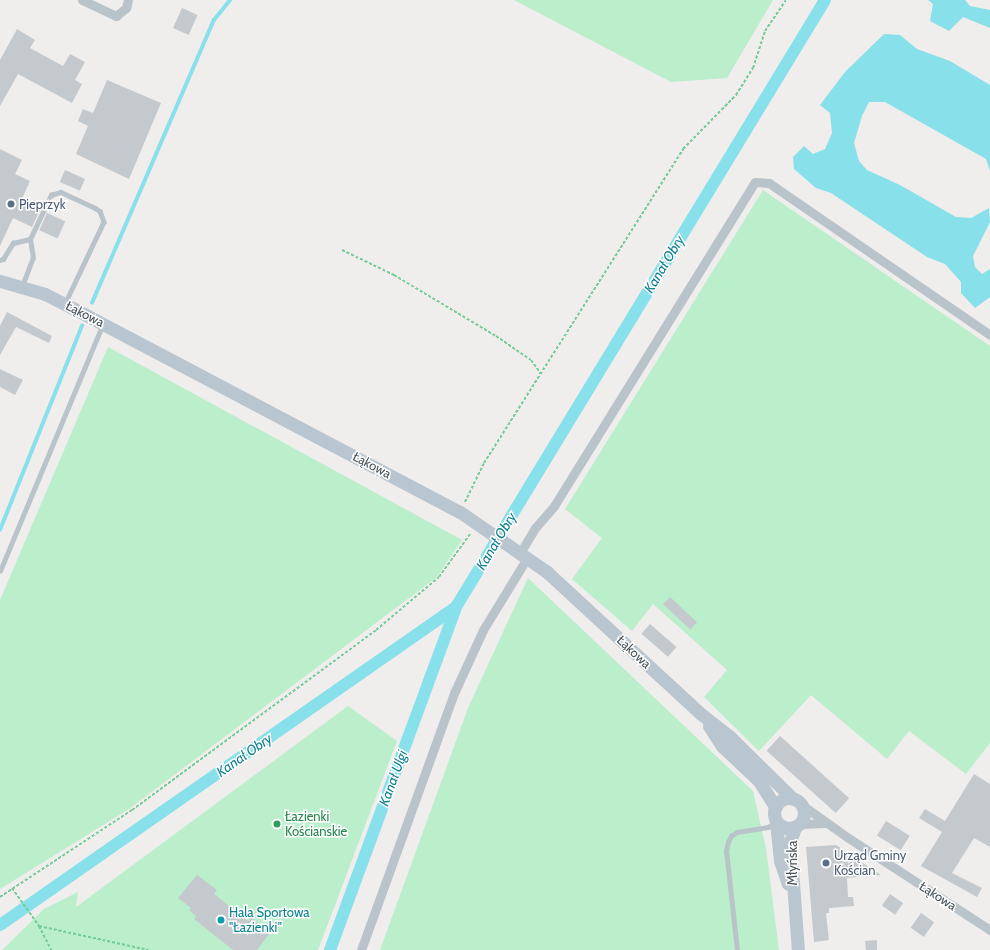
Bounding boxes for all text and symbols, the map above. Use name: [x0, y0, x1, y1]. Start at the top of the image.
place label: Pieprzyk: [19, 196, 66, 212]
marker: Pieprzyk: [6, 199, 16, 209]
water label: Kanał Obry: [640, 232, 688, 296]
street label: Łąkowa: [63, 298, 107, 330]
street label: Łąkowa: [350, 448, 394, 482]
water label: Kanał Obry: [472, 509, 520, 573]
street label: Łąkowa: [614, 632, 654, 672]
water label: Kanał Obry: [213, 730, 275, 780]
water label: Kanał Ulgi: [375, 748, 411, 808]
place label: Łazienki Kościanskie: [285, 809, 347, 840]
marker: Łazienki Kościanskie: [272, 819, 282, 829]
street label: Młyńska: [784, 841, 800, 885]
place label: Urząd Gminy Kościan: [834, 848, 906, 879]
marker: Urząd Gminy Kościan: [821, 858, 831, 868]
street label: Łąkowa: [917, 878, 959, 914]
place label: Hala Sportowa "Łazienki": [229, 905, 310, 936]
marker: Hala Sportowa "Łazienki": [216, 915, 226, 925]

